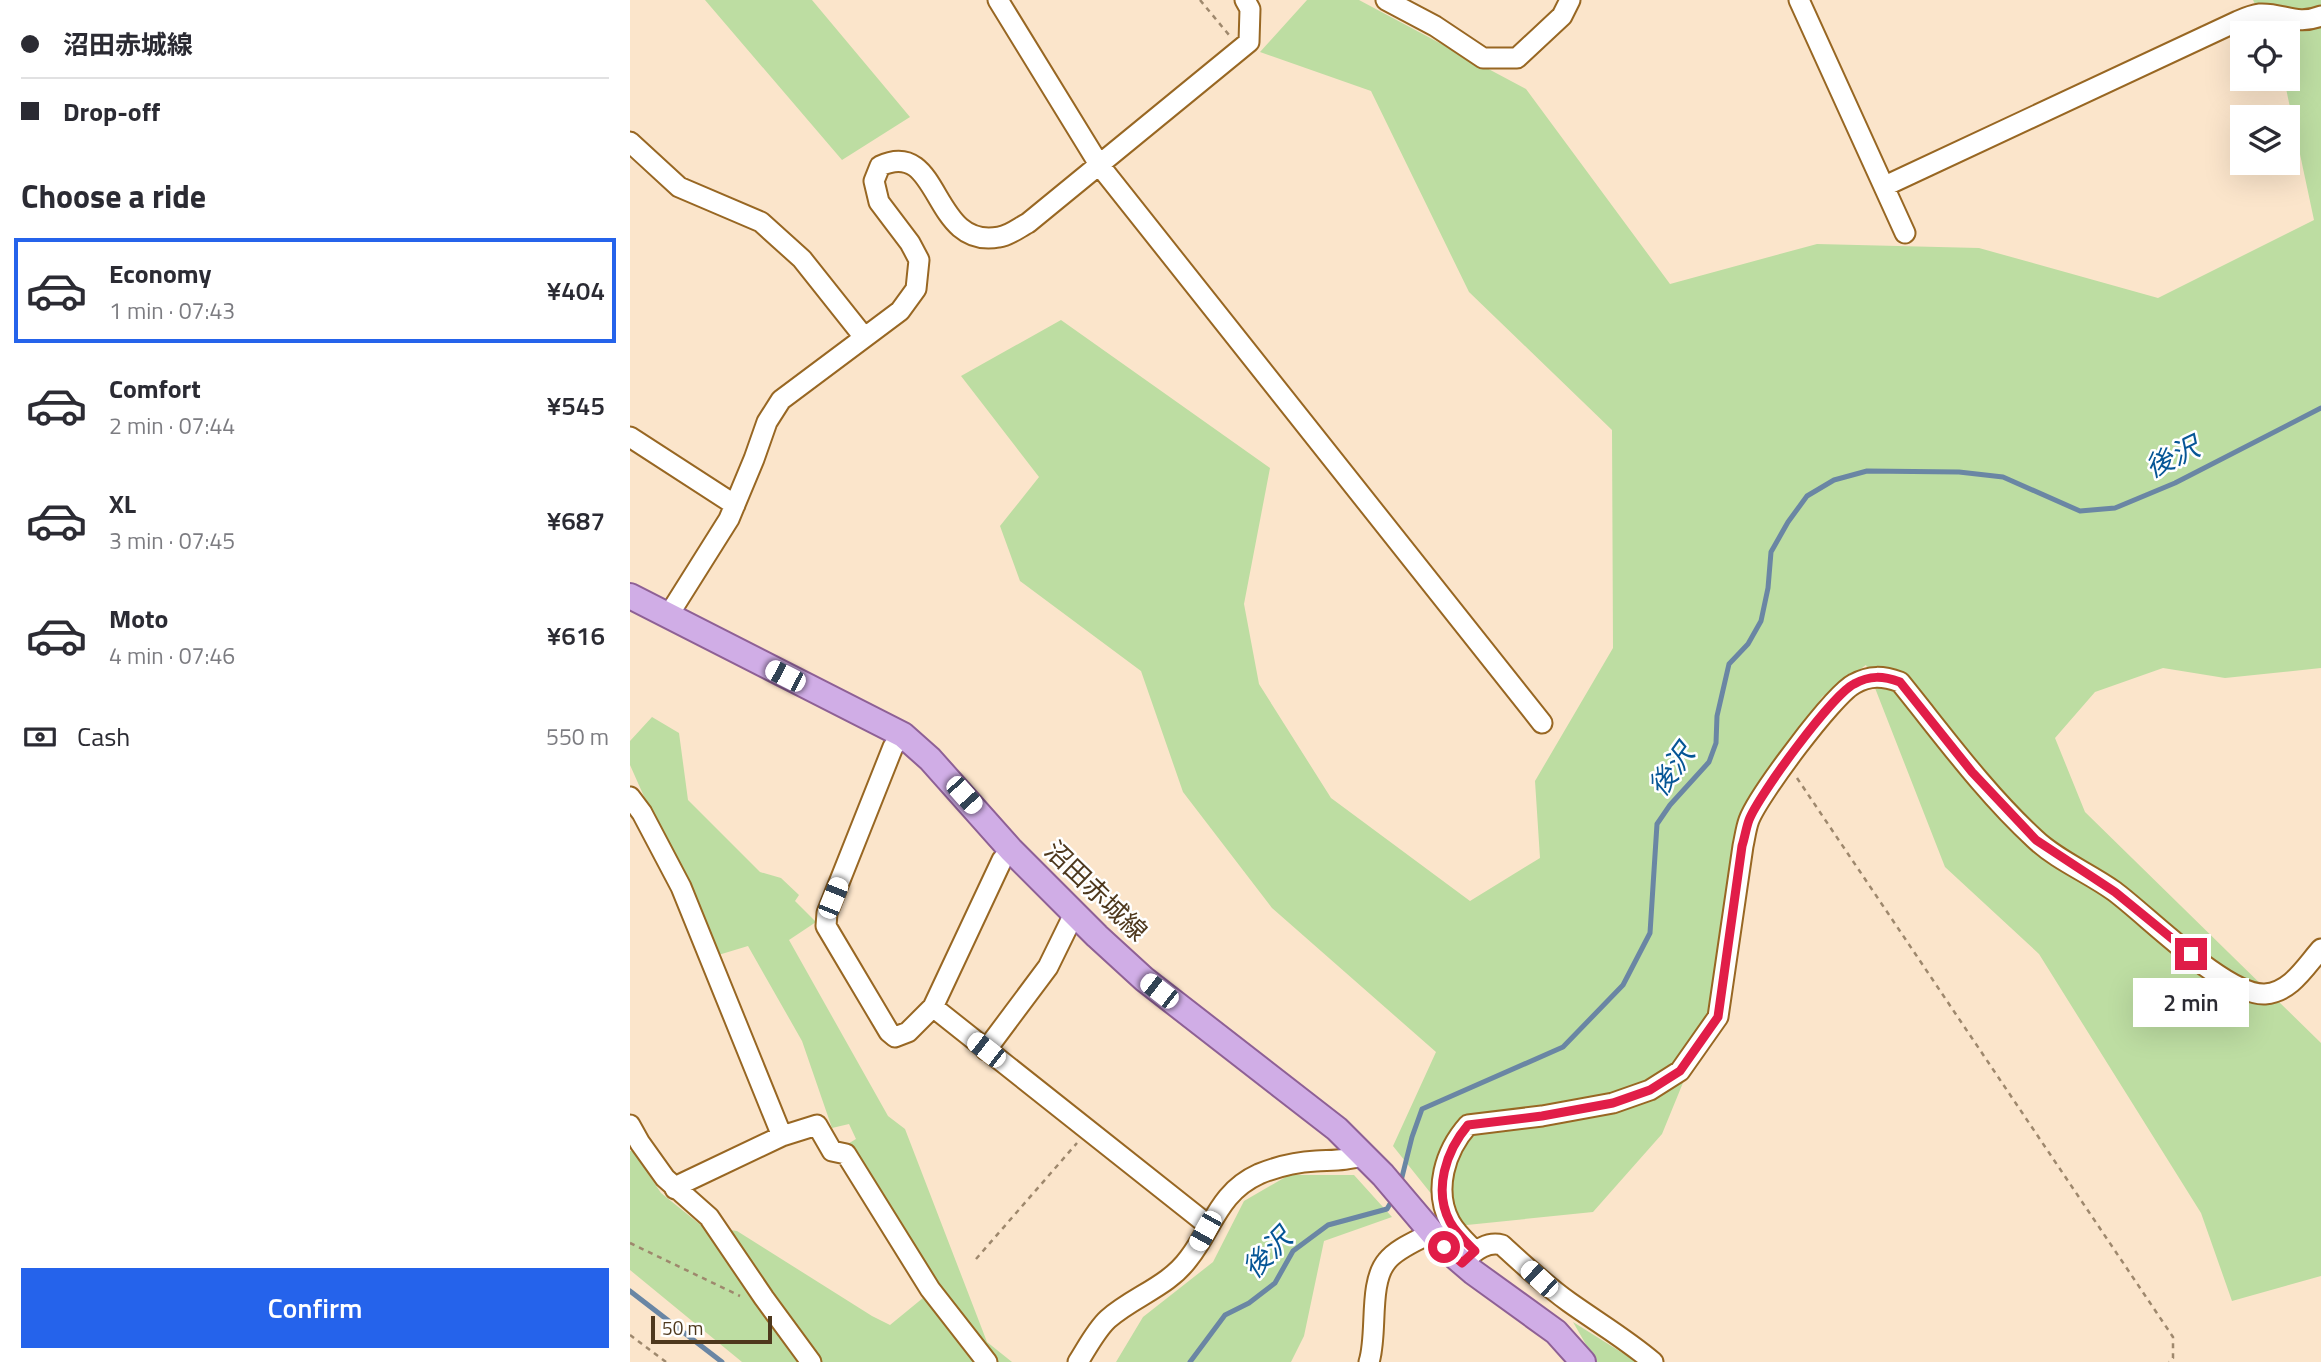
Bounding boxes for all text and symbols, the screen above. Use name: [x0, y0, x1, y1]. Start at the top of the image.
map controls: [2230, 21, 2300, 175]
button: locate: [2230, 21, 2300, 91]
text: 沼田赤城線: [63, 25, 193, 64]
text: Drop-off: [63, 92, 160, 131]
button: layers: [2230, 105, 2300, 175]
text: Choose a ride: [21, 172, 206, 220]
text: Economy: [109, 254, 211, 293]
icon: car: [25, 259, 88, 322]
text: ¥404: [547, 271, 605, 310]
text: 1 min · 07:43: [109, 293, 235, 328]
text: Comfort: [109, 369, 201, 408]
icon: car: [25, 374, 88, 437]
text: ¥545: [547, 386, 605, 425]
text: 2 min · 07:44: [109, 408, 235, 443]
water label: 後沢: [2137, 423, 2210, 488]
text: XL: [109, 484, 136, 523]
icon: car: [25, 489, 88, 552]
text: ¥687: [547, 501, 605, 540]
text: 3 min · 07:45: [109, 523, 235, 558]
text: Moto: [109, 599, 168, 638]
icon: car: [25, 604, 88, 667]
text: ¥616: [547, 616, 605, 655]
text: 4 min · 07:46: [109, 638, 235, 673]
car: [762, 657, 809, 695]
text: Cash: [77, 717, 130, 756]
icon: cash: [21, 718, 59, 756]
text: 550 m: [546, 719, 609, 754]
water label: 後沢: [1637, 731, 1707, 805]
car: [943, 772, 986, 818]
street label: 沼田赤城線: [1036, 831, 1157, 950]
car: [816, 875, 851, 921]
route end: [2175, 938, 2207, 970]
car: [1136, 970, 1183, 1012]
callout: 2 min: [2133, 978, 2249, 1028]
text: 2 min: [2163, 985, 2219, 1020]
car: [963, 1029, 1010, 1071]
car: [1186, 1208, 1225, 1254]
water label: 後沢: [1232, 1215, 1304, 1288]
route start: [1428, 1231, 1460, 1263]
car: [1517, 1257, 1562, 1301]
button: Confirm: [21, 1268, 609, 1348]
scale bar: [651, 1313, 772, 1345]
text: 50 m: [662, 1313, 703, 1342]

